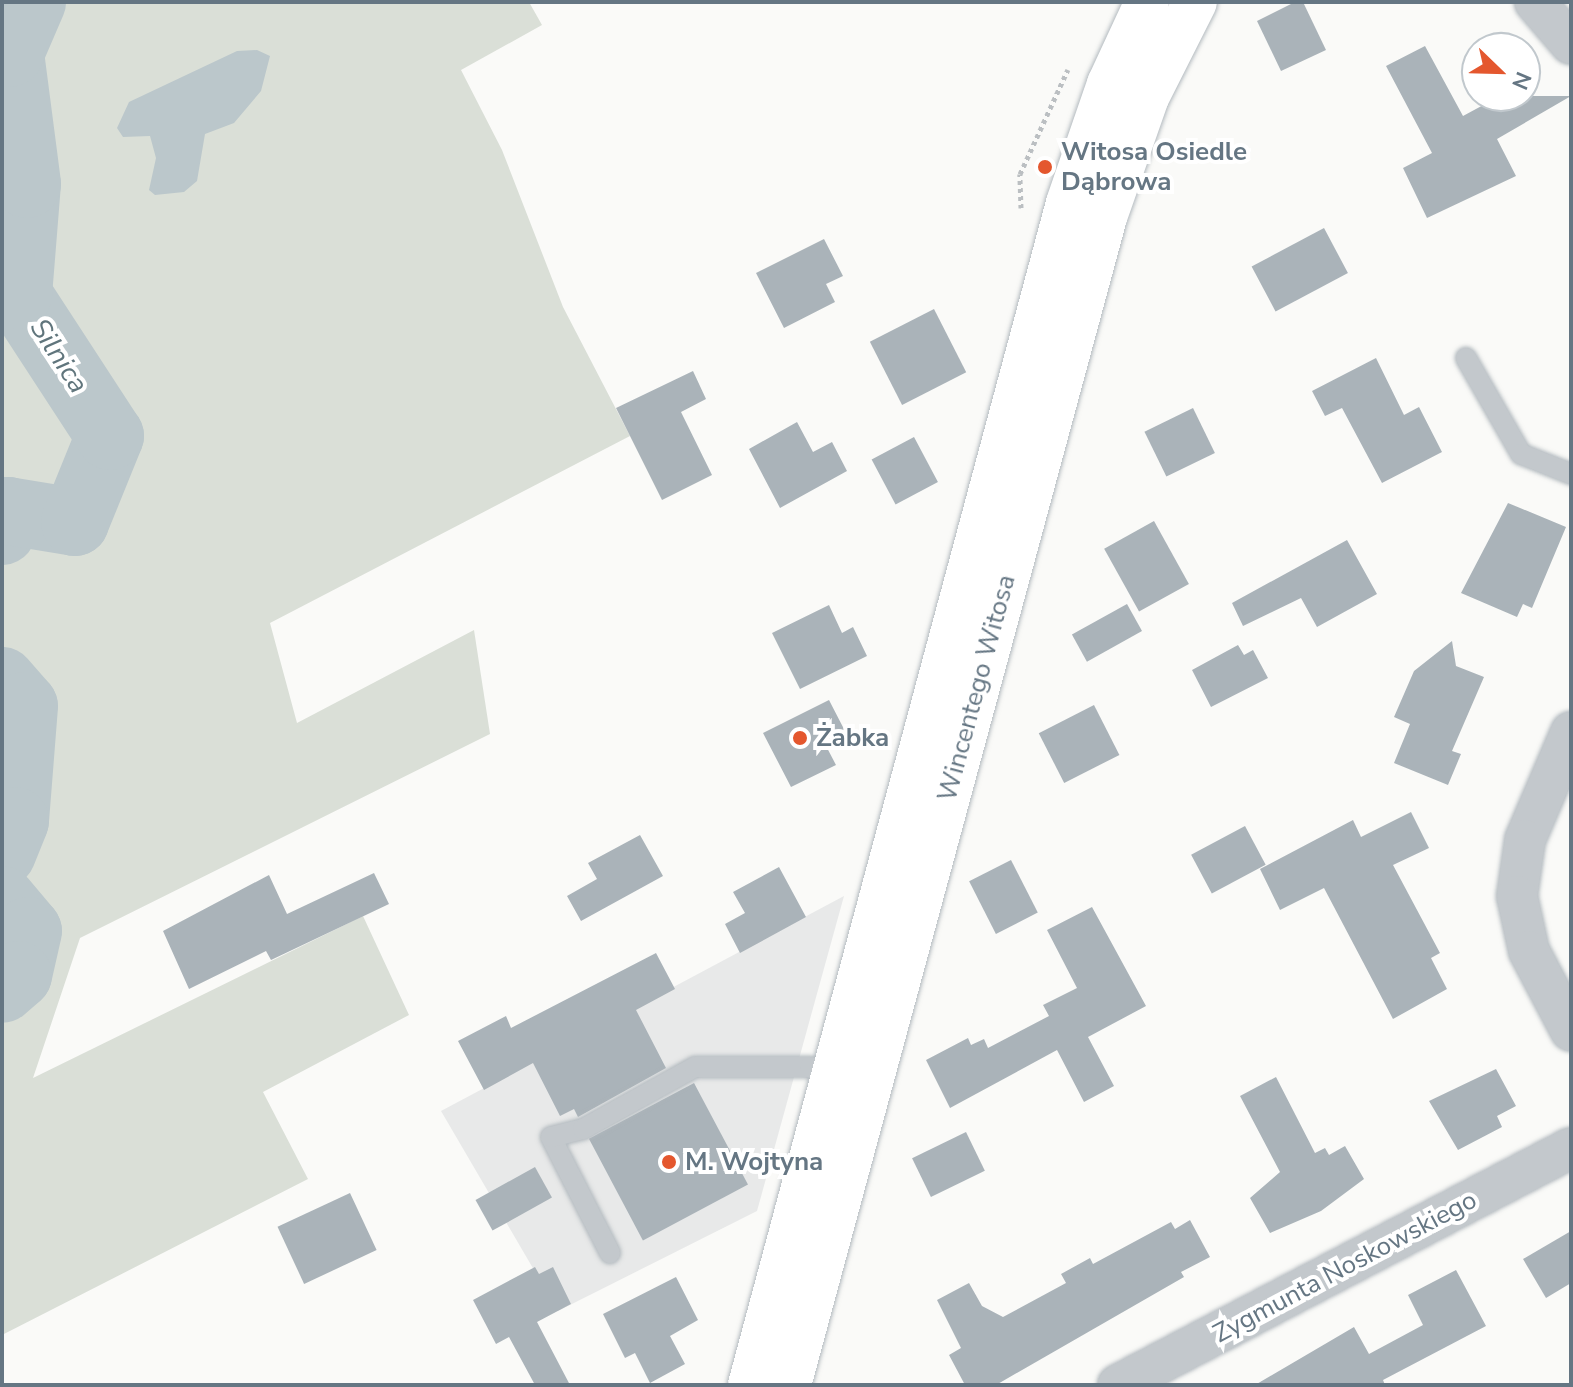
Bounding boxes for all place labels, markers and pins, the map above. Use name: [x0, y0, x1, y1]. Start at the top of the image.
place label: Witosa Osiedle Dąbrowa: [1061, 136, 1247, 198]
marker: Witosa Osiedle Dąbrowa: [1036, 158, 1054, 176]
place label: Żabka: [816, 722, 889, 754]
marker: Żabka: [791, 729, 809, 747]
place label: M. Wojtyna: [685, 1146, 823, 1178]
marker: M. Wojtyna: [660, 1153, 678, 1171]

